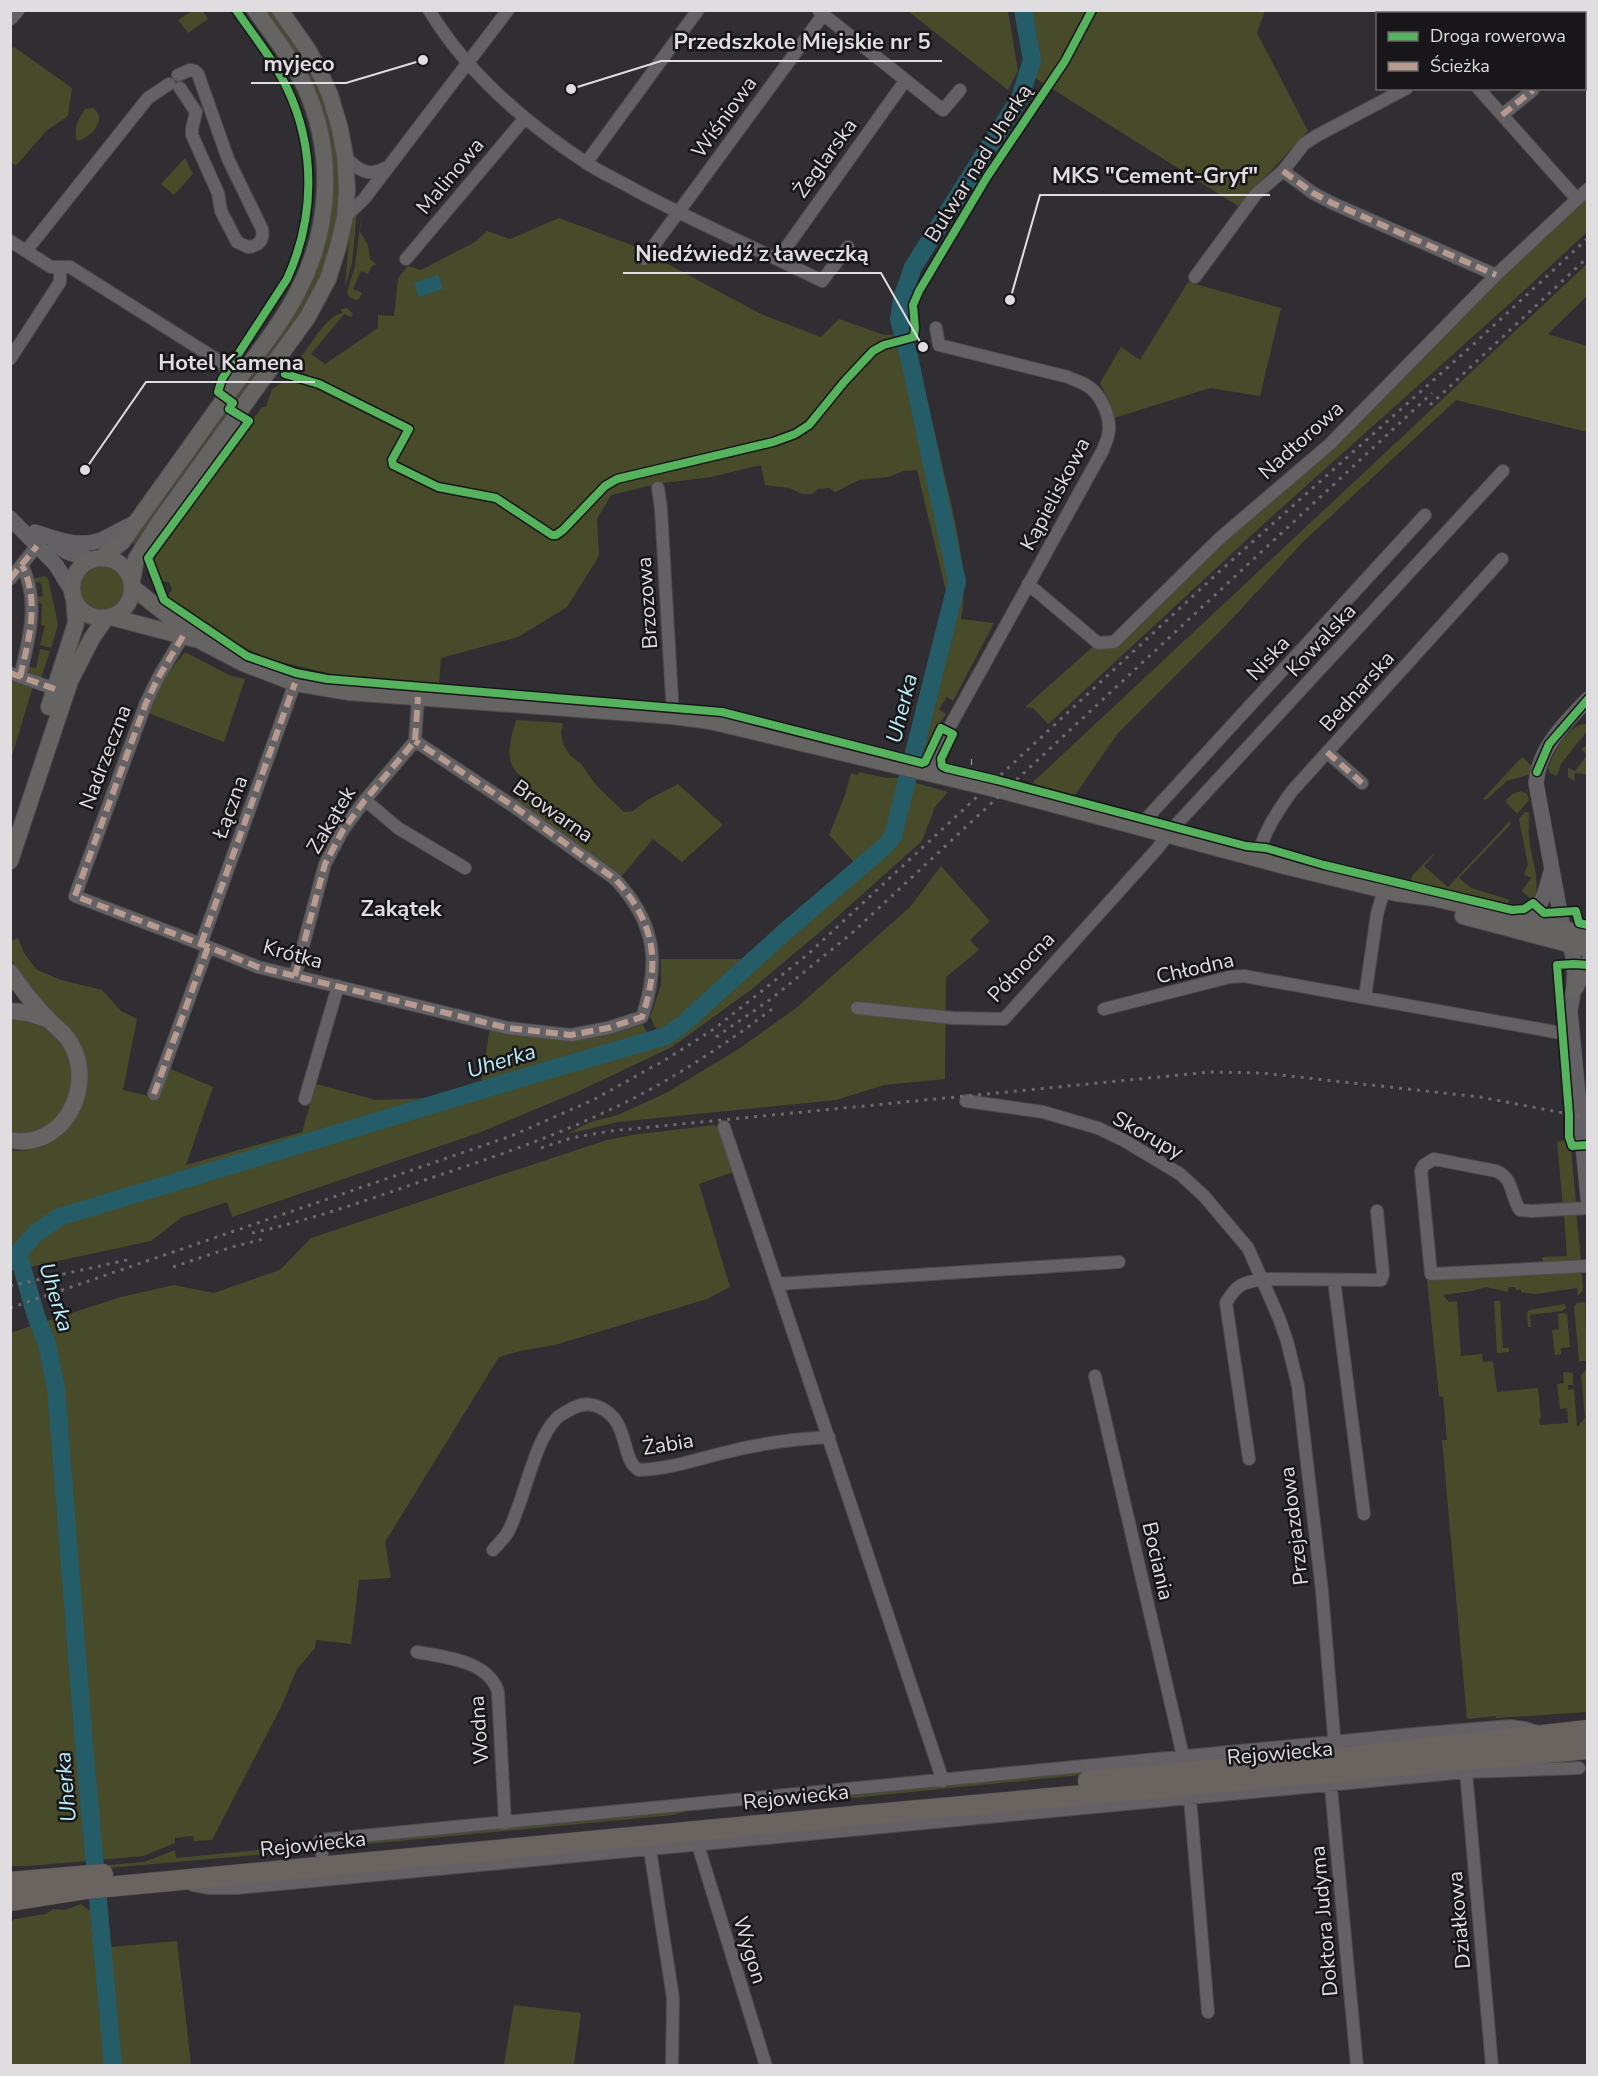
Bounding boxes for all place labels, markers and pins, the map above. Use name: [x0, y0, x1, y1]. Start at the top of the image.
callout: Przedszkole Miejskie nr 5: [661, 21, 942, 61]
callout: myjeco: [251, 43, 346, 83]
callout: MKS "Cement-Gryf": [1040, 155, 1270, 195]
callout: Niedźwiedź z ławeczką: [623, 233, 881, 273]
callout: Hotel Kamena: [146, 342, 315, 382]

